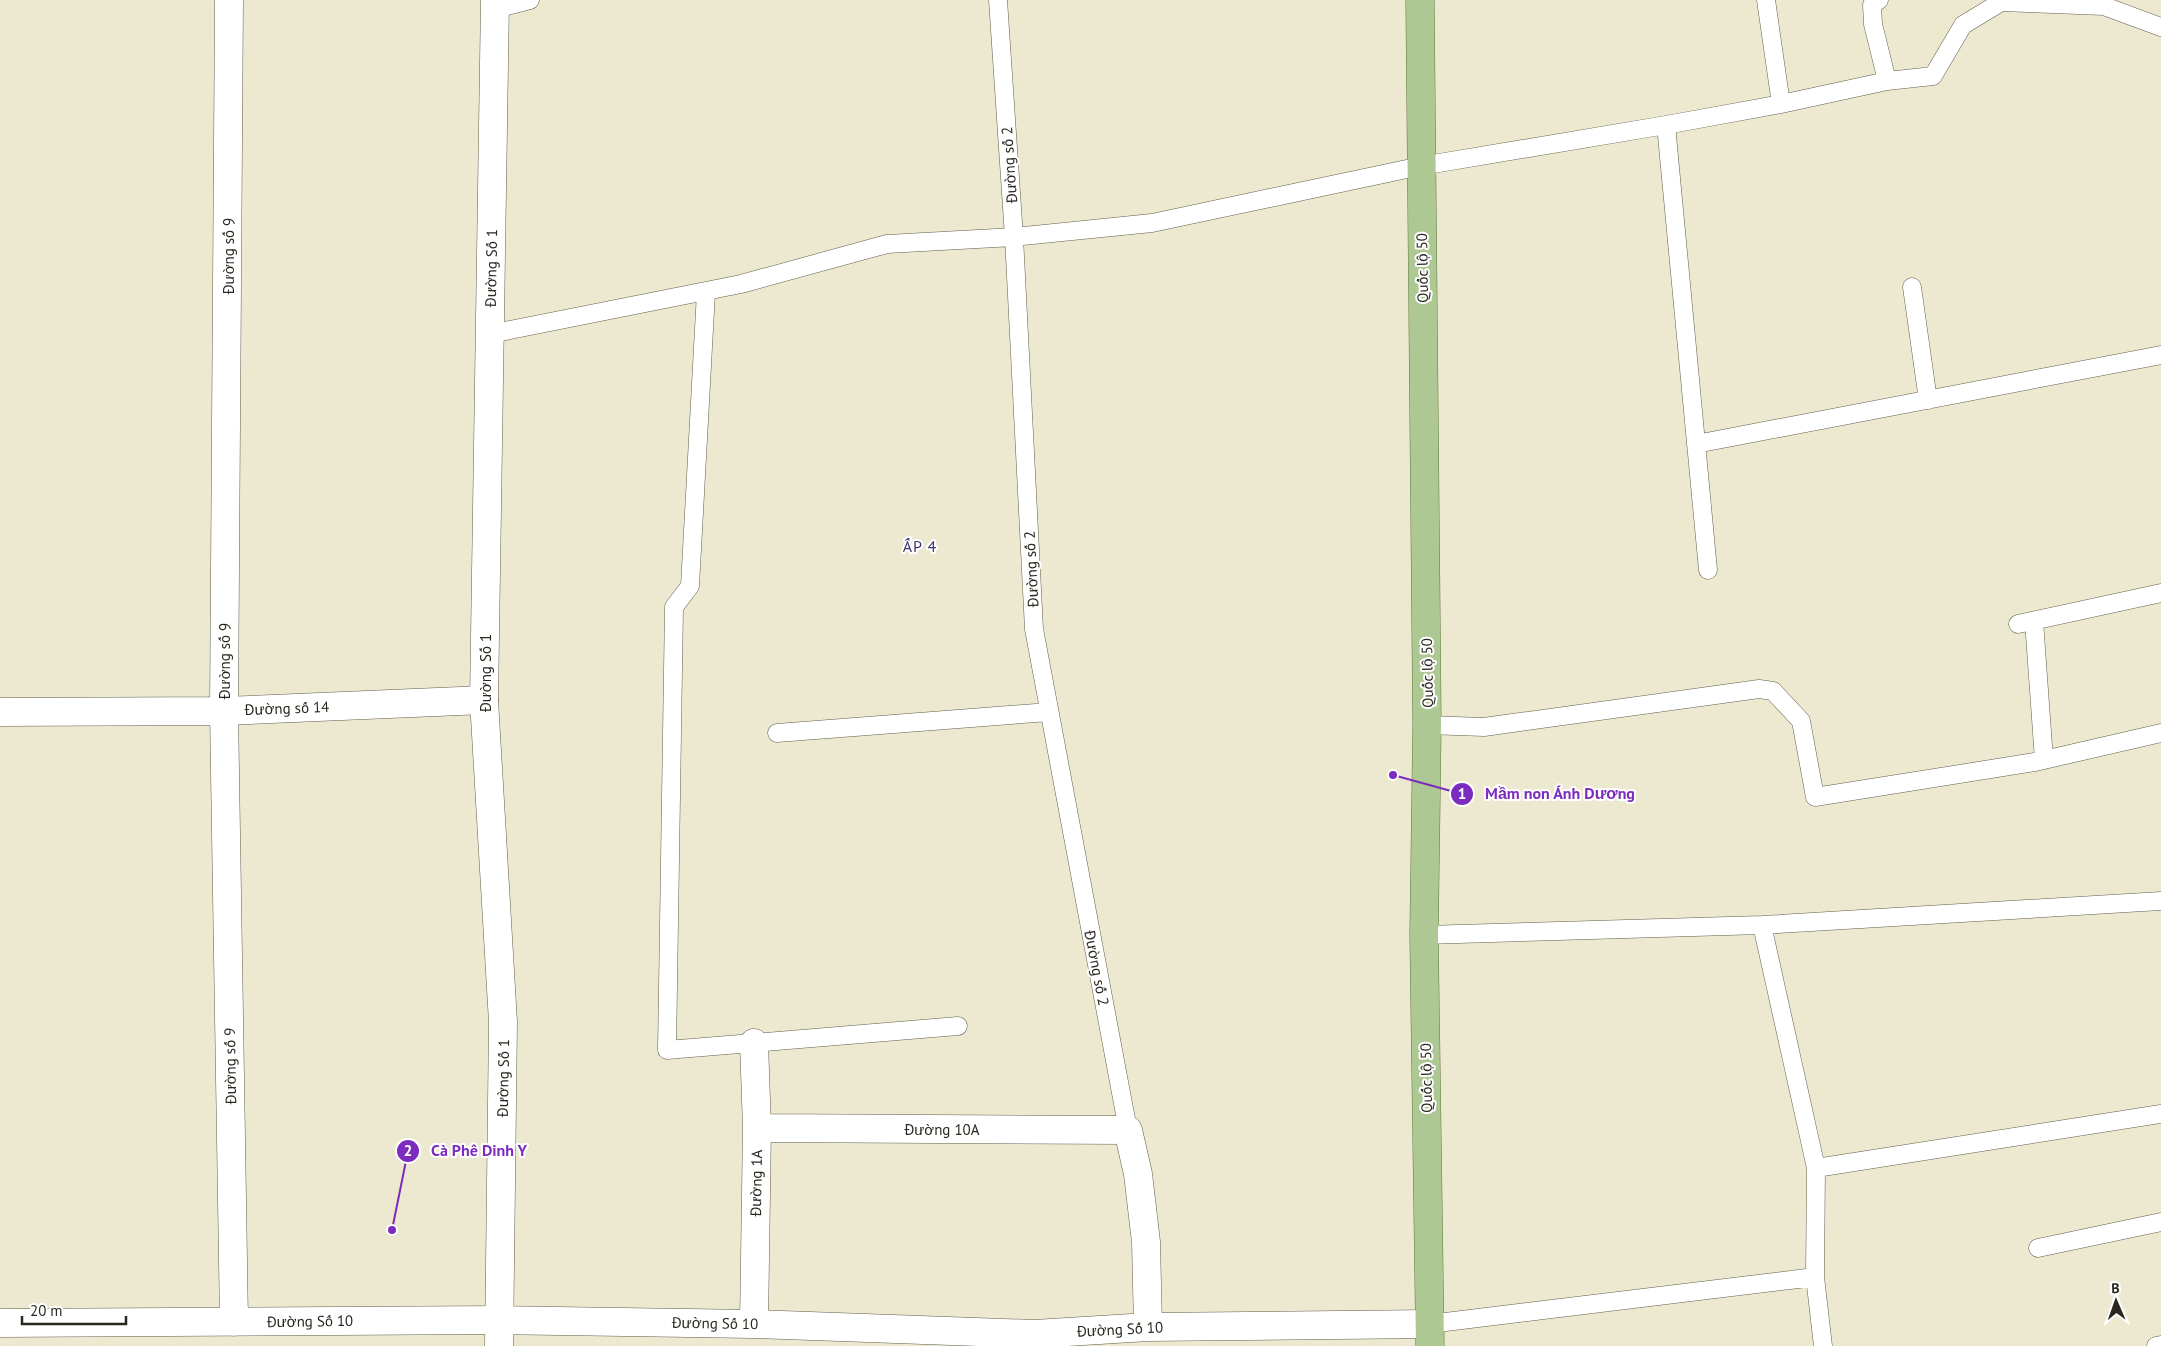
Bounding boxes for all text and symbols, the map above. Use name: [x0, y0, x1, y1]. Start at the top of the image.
street label: Đường số 2: [997, 126, 1021, 205]
street label: Đường số 9: [219, 218, 238, 295]
street label: Đường Số 1: [481, 229, 501, 308]
street label: Quốc lộ 50: [1412, 233, 1432, 303]
street label: Đường số 2: [1020, 530, 1043, 609]
district label: ẤP 4: [903, 536, 937, 556]
street label: Đường số 9: [215, 623, 234, 700]
street label: Đường Số 1: [476, 634, 495, 713]
street label: Quốc lộ 50: [1417, 638, 1437, 708]
street label: Đường số 14: [243, 697, 330, 719]
callout: Mầm non Ánh Dương: [1450, 778, 1645, 809]
text: Mầm non Ánh Dương: [1485, 783, 1635, 803]
text: 1: [1458, 784, 1466, 803]
street label: Đường số 2: [1080, 928, 1114, 1007]
street label: Đường số 9: [220, 1028, 240, 1105]
street label: Đường Số 1: [493, 1039, 513, 1118]
street label: Quốc lộ 50: [1416, 1043, 1436, 1113]
street label: Đường 10A: [903, 1120, 980, 1139]
callout: Cà Phê Dinh Y: [396, 1135, 537, 1166]
text: Cà Phê Dinh Y: [431, 1140, 528, 1160]
text: 2: [404, 1141, 412, 1160]
street label: Đường 1A: [746, 1149, 766, 1218]
north arrow: [2091, 1276, 2141, 1326]
text: B: [2111, 1279, 2120, 1297]
scale bar: [22, 1294, 126, 1326]
text: 20 m: [30, 1301, 63, 1320]
street label: Đường Số 10: [266, 1311, 353, 1331]
street label: Đường Số 10: [671, 1313, 758, 1333]
street label: Đường Số 10: [1075, 1317, 1164, 1341]

